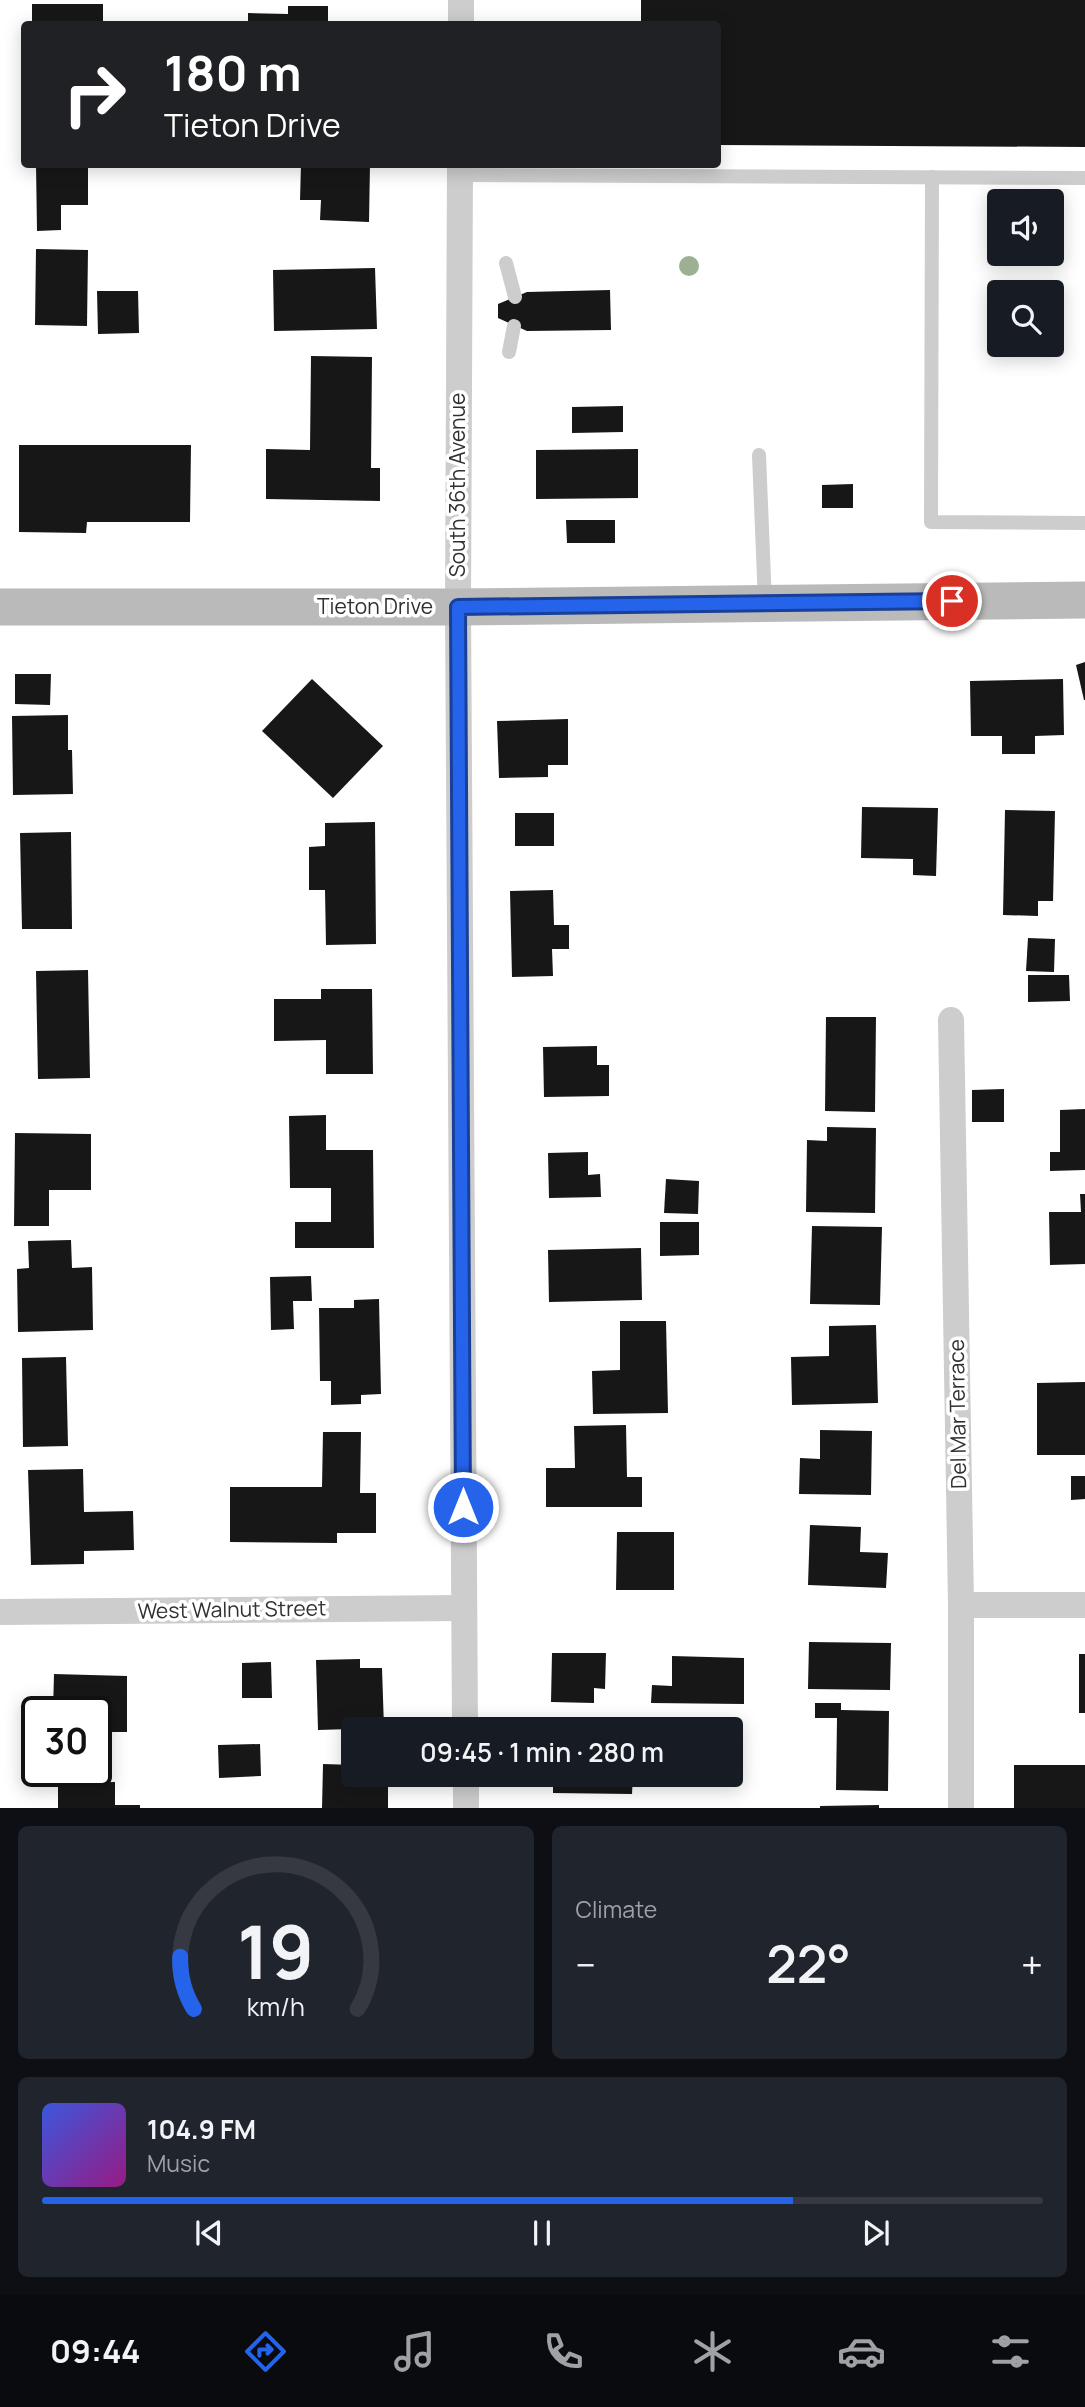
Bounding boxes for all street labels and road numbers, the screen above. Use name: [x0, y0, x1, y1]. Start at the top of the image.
street label: South 36th Avenue: [443, 393, 471, 577]
street label: Tieton Drive: [317, 592, 433, 620]
street label: Del Mar Terrace: [942, 1339, 972, 1489]
street label: West Walnut Street: [137, 1593, 327, 1625]

